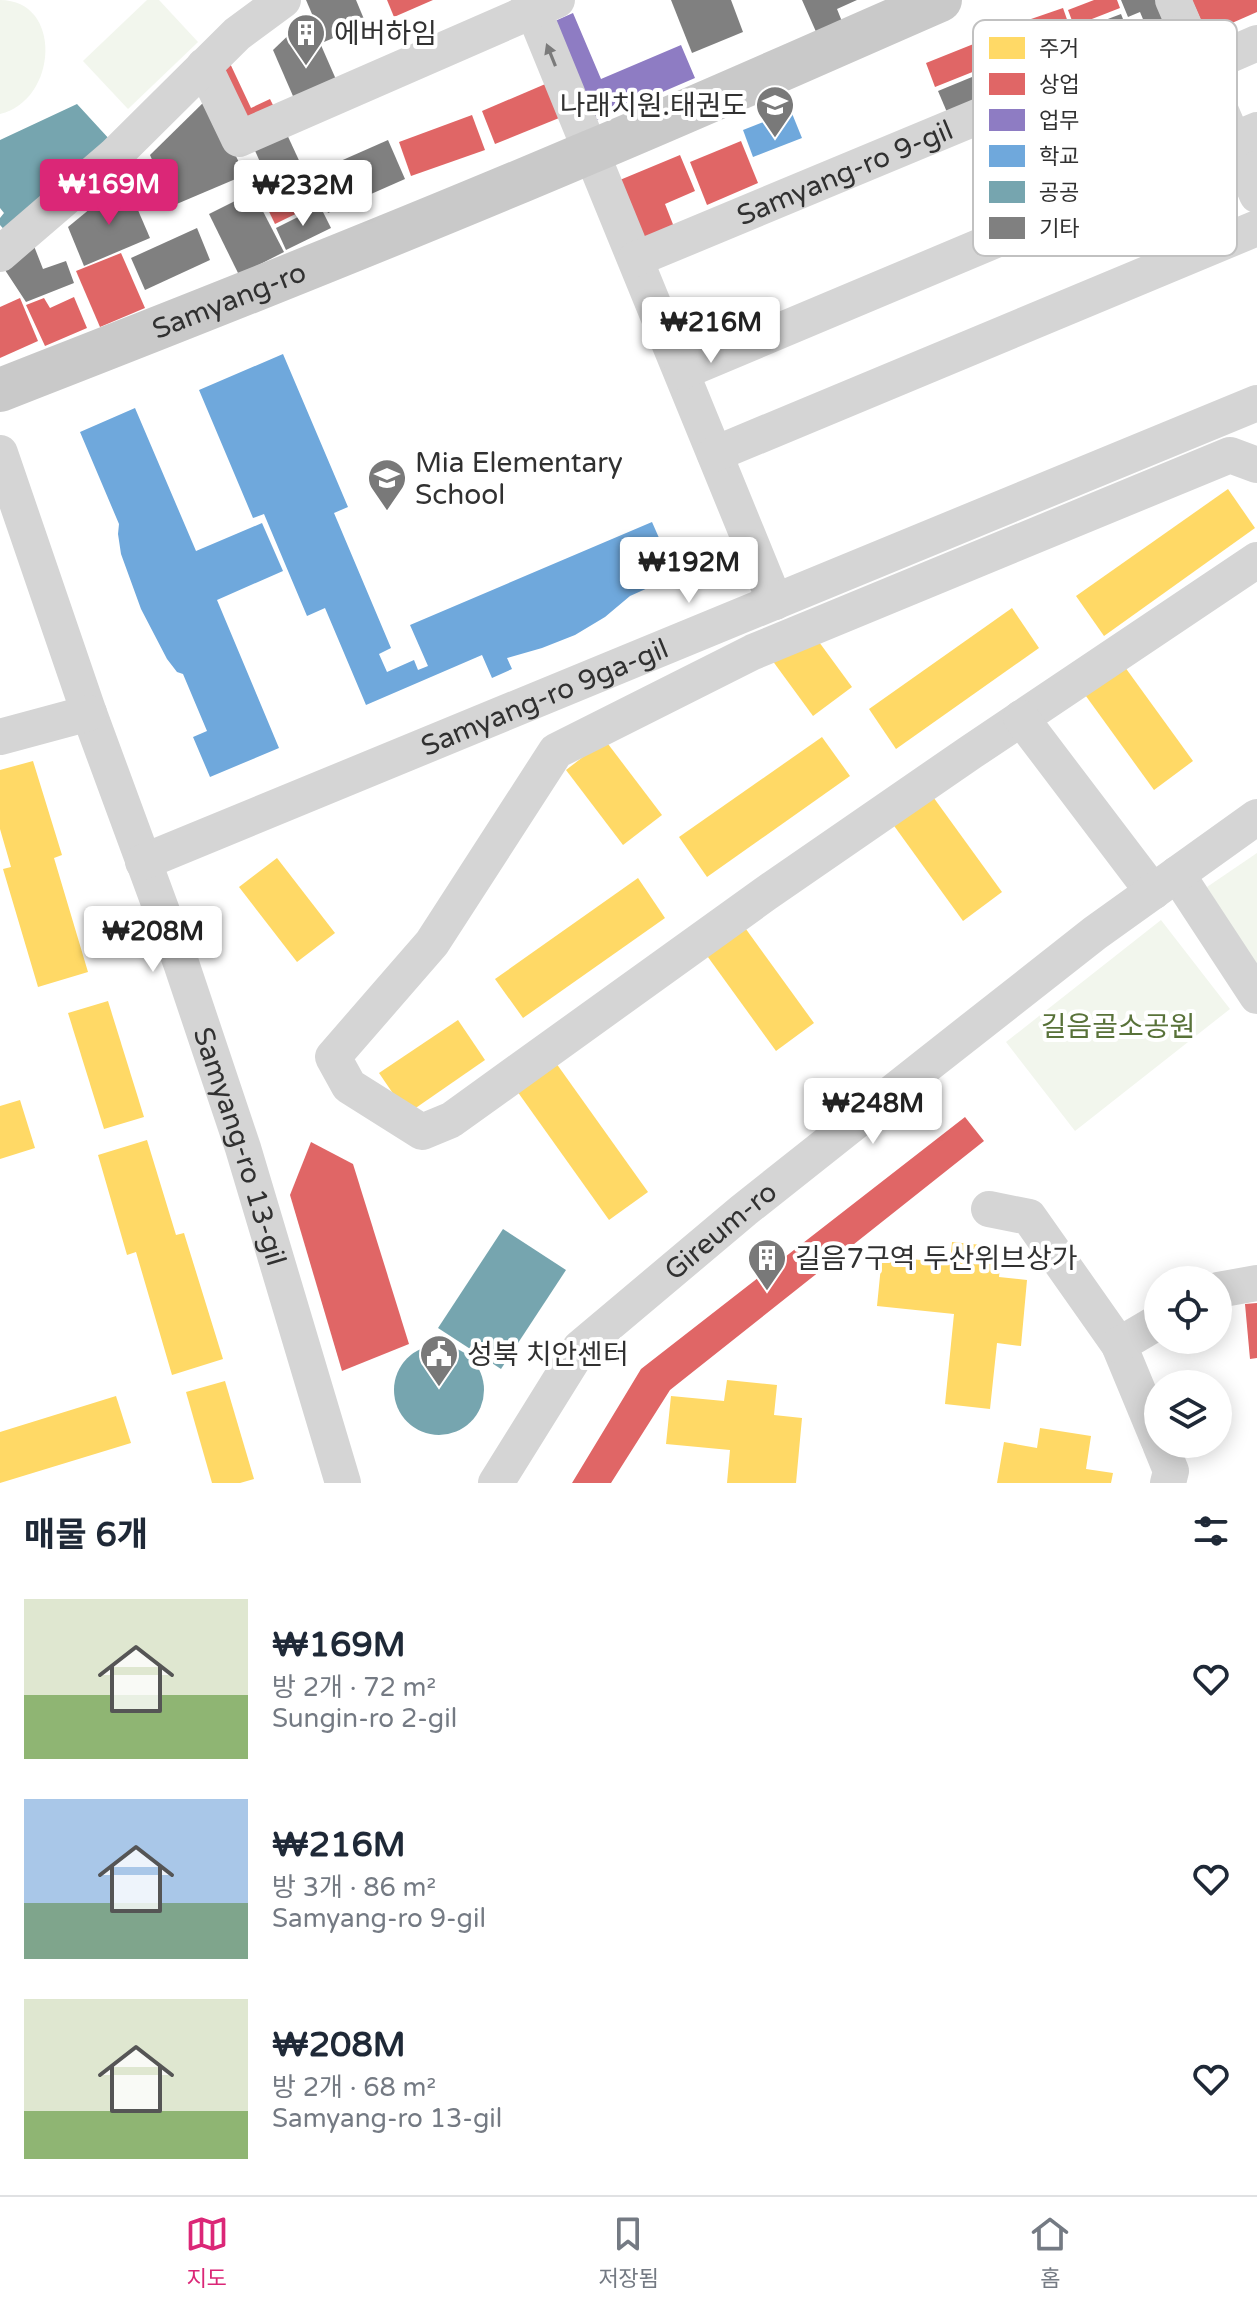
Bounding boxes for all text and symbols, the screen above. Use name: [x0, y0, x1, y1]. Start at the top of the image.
building icon: 에버하임: [285, 12, 327, 67]
place label: 에버하임: [334, 17, 437, 51]
legend: [973, 20, 1237, 256]
text: 주거: [1039, 36, 1079, 62]
one-way arrow: [544, 43, 557, 67]
text: 상업: [1039, 72, 1079, 98]
school or university icon: 나래치원.태권도: [754, 84, 796, 139]
place label: 나래치원.태권도: [559, 89, 747, 123]
text: 업무: [1039, 108, 1079, 134]
street label: Samyang-ro 9-gil: [732, 113, 958, 233]
text: 학교: [1039, 144, 1079, 170]
pin: ₩169M: [53, 159, 165, 227]
pin: ₩232M: [247, 160, 359, 228]
text: ₩169M: [58, 169, 160, 200]
text: ₩232M: [252, 170, 354, 201]
text: 공공: [1039, 180, 1079, 206]
text: 기타: [1039, 216, 1079, 242]
street label: Samyang-ro: [148, 255, 311, 347]
pin: ₩216M: [655, 297, 767, 365]
text: ₩216M: [660, 307, 762, 338]
place label: Mia Elementary School: [415, 446, 623, 512]
school or university icon: Mia Elementary School: [366, 457, 408, 512]
pin: ₩192M: [633, 537, 745, 605]
text: ₩192M: [638, 547, 740, 578]
street label: Samyang-ro 9ga-gil: [416, 632, 673, 764]
pin: ₩208M: [97, 906, 209, 974]
text: ₩208M: [102, 916, 204, 947]
park label: 길음골소공원: [1041, 1010, 1195, 1044]
street label: Samyang-ro 13-gil: [186, 1023, 293, 1270]
pin: ₩248M: [817, 1078, 929, 1146]
text: ₩248M: [822, 1088, 924, 1119]
street label: Gireum-ro: [658, 1175, 784, 1288]
building icon: 길음7구역 두산위브상가: [746, 1237, 788, 1292]
place label: 길음7구역 두산위브상가: [795, 1242, 1077, 1276]
map controls: [1144, 1266, 1232, 1458]
button: locate: [1144, 1266, 1232, 1354]
public building icon: 성북 치안센터: [418, 1333, 460, 1388]
place label: 성북 치안센터: [467, 1338, 629, 1372]
button: layers: [1144, 1370, 1232, 1458]
icon: filters: [1189, 1509, 1233, 1553]
text: 매물 6개: [24, 1515, 148, 1556]
text: ₩169M: [272, 1625, 406, 1666]
icon: home: [88, 1631, 184, 1727]
icon: heart: [1189, 1657, 1233, 1701]
text: 방 2개 · 72 m²: [272, 1672, 436, 1703]
text: Sungin-ro 2-gil: [272, 1703, 457, 1734]
text: ₩216M: [272, 1825, 406, 1866]
icon: home: [88, 1831, 184, 1927]
icon: heart: [1189, 1857, 1233, 1901]
text: 방 3개 · 86 m²: [272, 1872, 436, 1903]
text: Samyang-ro 9-gil: [272, 1903, 486, 1934]
text: ₩208M: [272, 2025, 406, 2066]
icon: home: [88, 2031, 184, 2127]
icon: heart: [1189, 2057, 1233, 2101]
text: 방 2개 · 68 m²: [272, 2072, 436, 2103]
text: Samyang-ro 13-gil: [272, 2103, 502, 2134]
tab: 지도: [185, 2212, 229, 2292]
tab: 저장됨: [598, 2212, 659, 2292]
tab: 홈: [1028, 2212, 1072, 2292]

